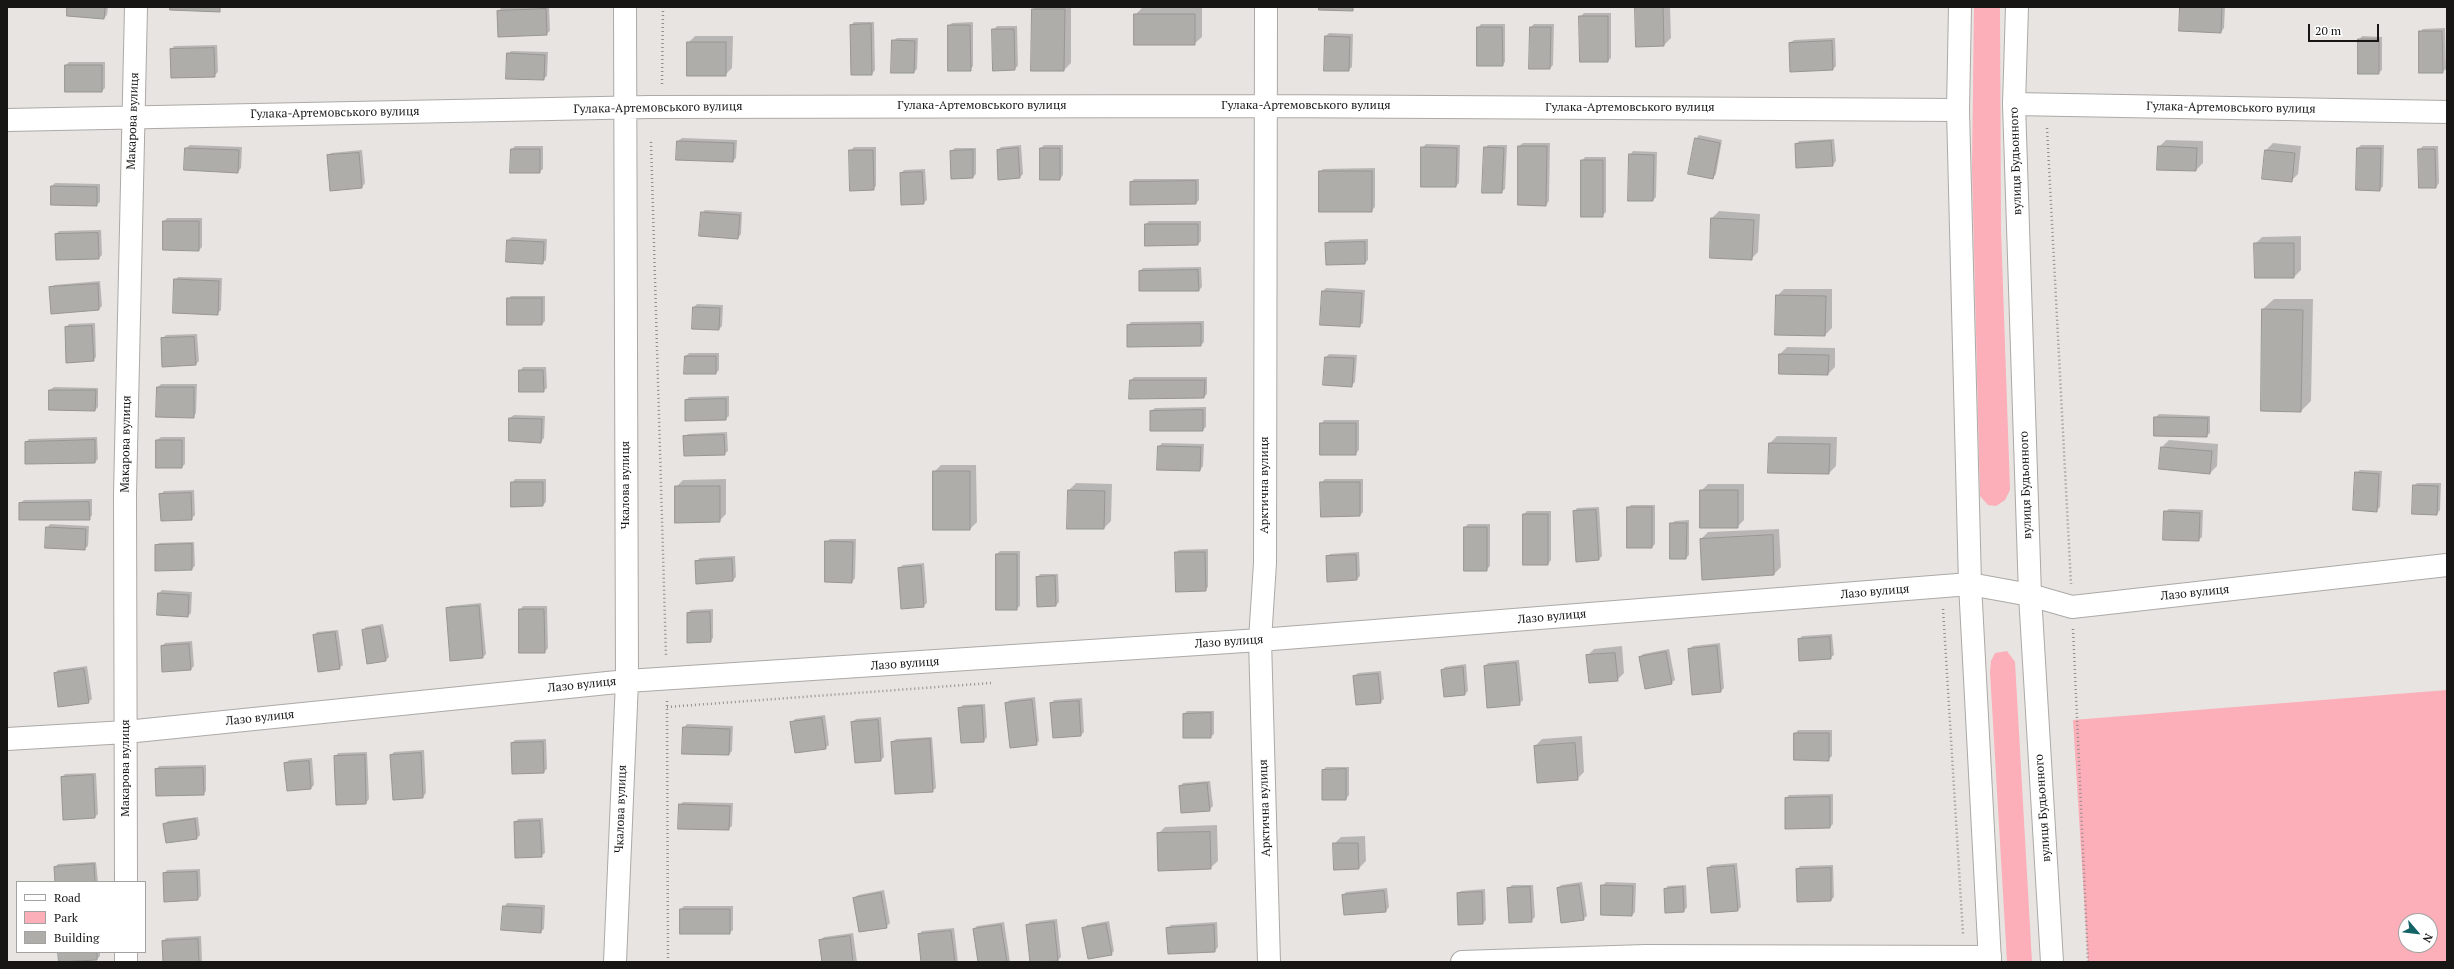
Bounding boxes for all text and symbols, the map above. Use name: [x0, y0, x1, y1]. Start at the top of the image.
scale bar: [2310, 16, 2381, 42]
text: 20 m: [2315, 23, 2341, 38]
street label: Макарова вулиця: [124, 72, 142, 170]
street label: Гулака-Артемовського вулиця: [573, 99, 743, 117]
street label: Гулака-Артемовського вулиця: [897, 99, 1067, 113]
street label: Гулака-Артемовського вулиця: [1221, 99, 1391, 113]
street label: Гулака-Артемовського вулиця: [2146, 99, 2316, 117]
street label: Гулака-Артемовського вулиця: [1545, 101, 1715, 115]
street label: Гулака-Артемовського вулиця: [250, 104, 420, 122]
street label: вулиця Будьонного: [2007, 107, 2025, 215]
street label: Макарова вулиця: [118, 395, 134, 493]
street label: вулиця Будьонного: [2017, 431, 2035, 539]
street label: Арктична вулиця: [1258, 436, 1272, 534]
street label: Чкалова вулиця: [619, 441, 633, 529]
street label: Лазо вулиця: [1840, 582, 1910, 602]
street label: Лазо вулиця: [2160, 582, 2230, 604]
street label: Лазо вулиця: [1517, 607, 1587, 627]
street label: Лазо вулиця: [1194, 632, 1264, 652]
street label: Лазо вулиця: [870, 654, 940, 674]
street label: Лазо вулиця: [547, 674, 617, 696]
street label: Лазо вулиця: [225, 707, 295, 729]
street label: Макарова вулиця: [119, 719, 133, 817]
street label: вулиця Будьонного: [2032, 754, 2054, 862]
street label: Арктична вулиця: [1256, 759, 1274, 857]
street label: Чкалова вулиця: [612, 765, 630, 853]
legend: [16, 881, 146, 953]
text: Road: [54, 890, 81, 905]
text: Park: [54, 910, 78, 925]
north arrow: [2398, 913, 2438, 953]
text: Building: [54, 930, 99, 945]
text: N: [2420, 931, 2436, 945]

